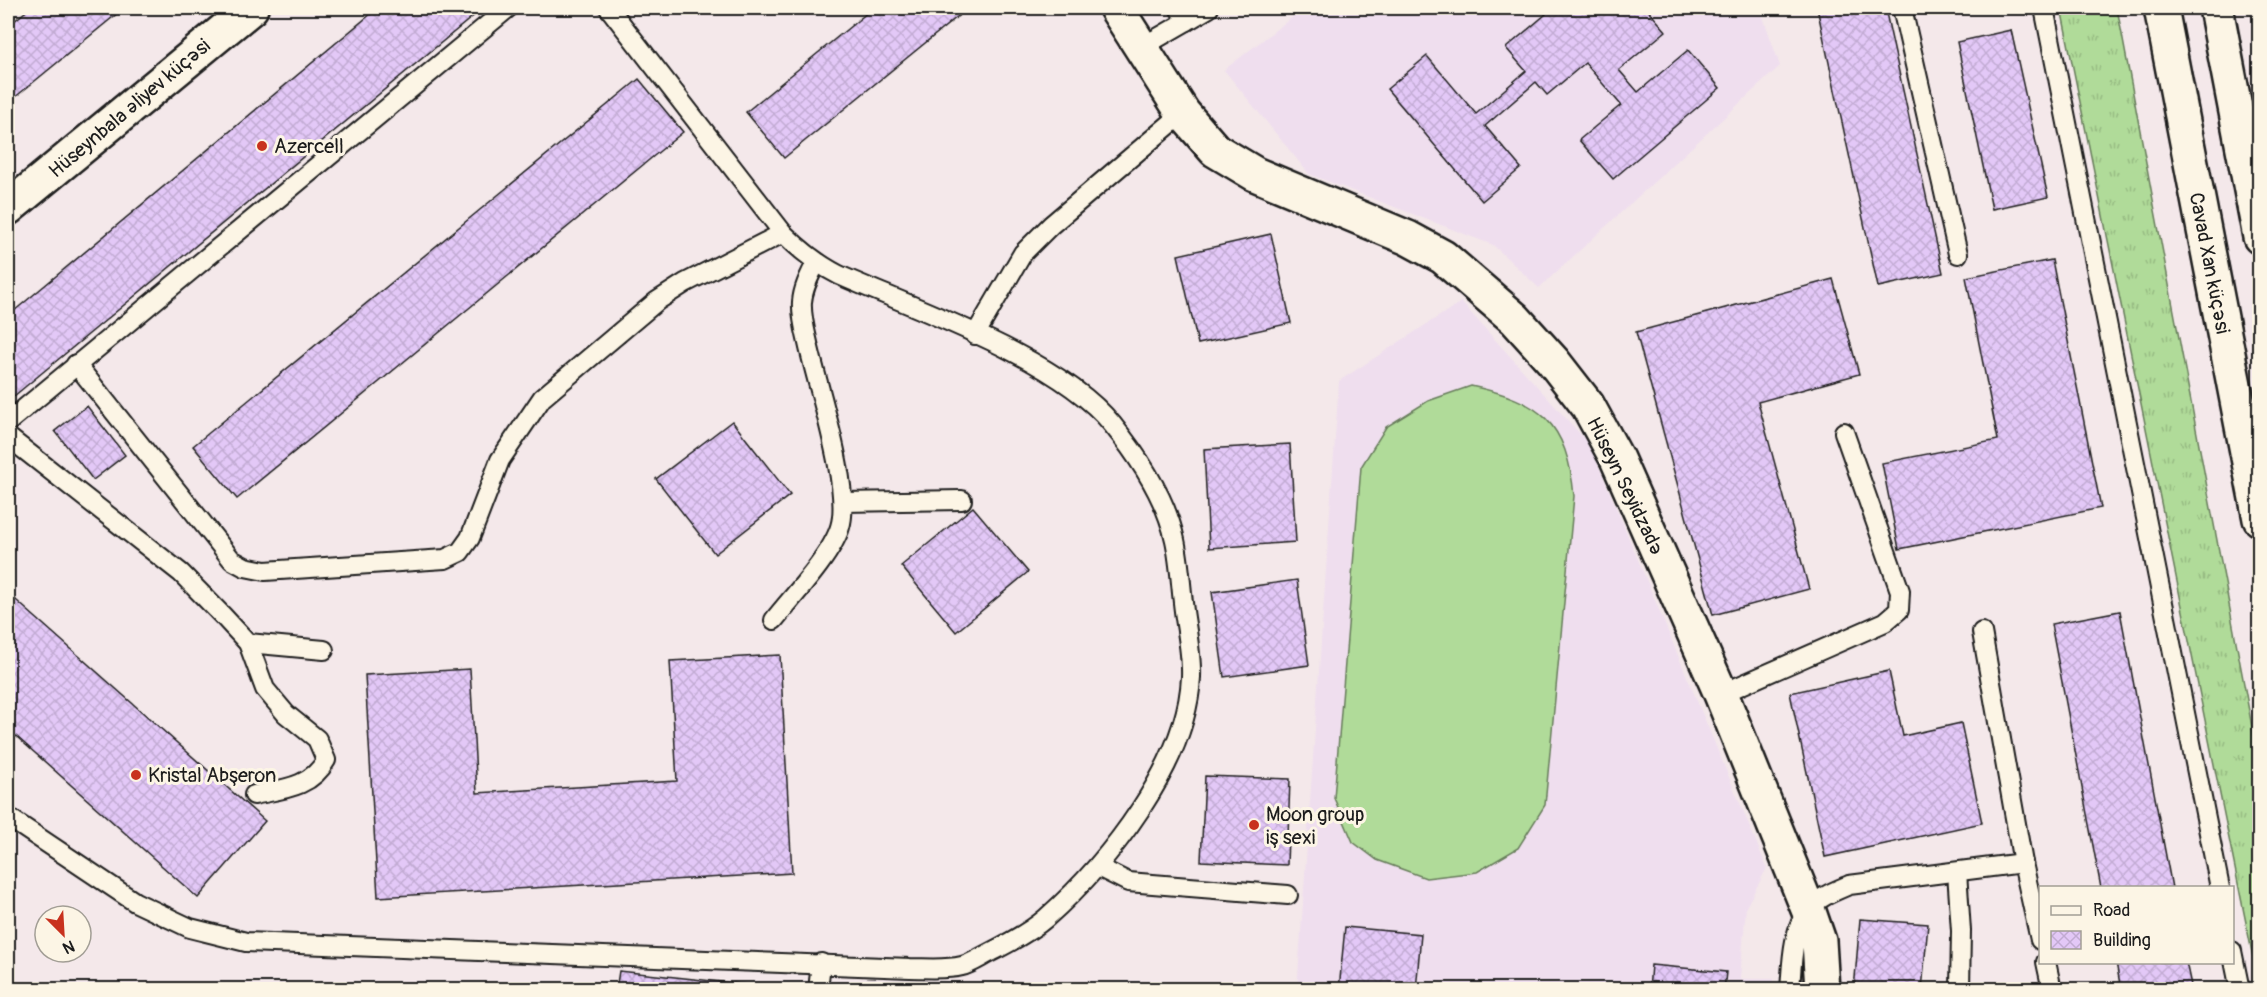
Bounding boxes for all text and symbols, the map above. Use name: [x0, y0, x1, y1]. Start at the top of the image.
street label: Hüseynbala Əliyev küçəsi: [43, 33, 215, 183]
place label: Azercell: [274, 134, 344, 159]
marker: Azercell: [255, 139, 269, 153]
street label: Cavad Xan küçəsi: [2184, 190, 2235, 336]
street label: Hüseyn Seyidzadə: [1581, 413, 1670, 560]
place label: Kristal Abşeron: [148, 763, 276, 788]
marker: Kristal Abşeron: [129, 768, 143, 782]
place label: Moon group iş sexi: [1266, 802, 1364, 850]
marker: Moon group iş sexi: [1247, 818, 1261, 832]
legend: [2039, 886, 2234, 964]
text: Road: [2093, 899, 2130, 922]
north arrow: [33, 904, 93, 964]
text: Building: [2093, 929, 2151, 952]
text: N: [60, 935, 78, 958]

